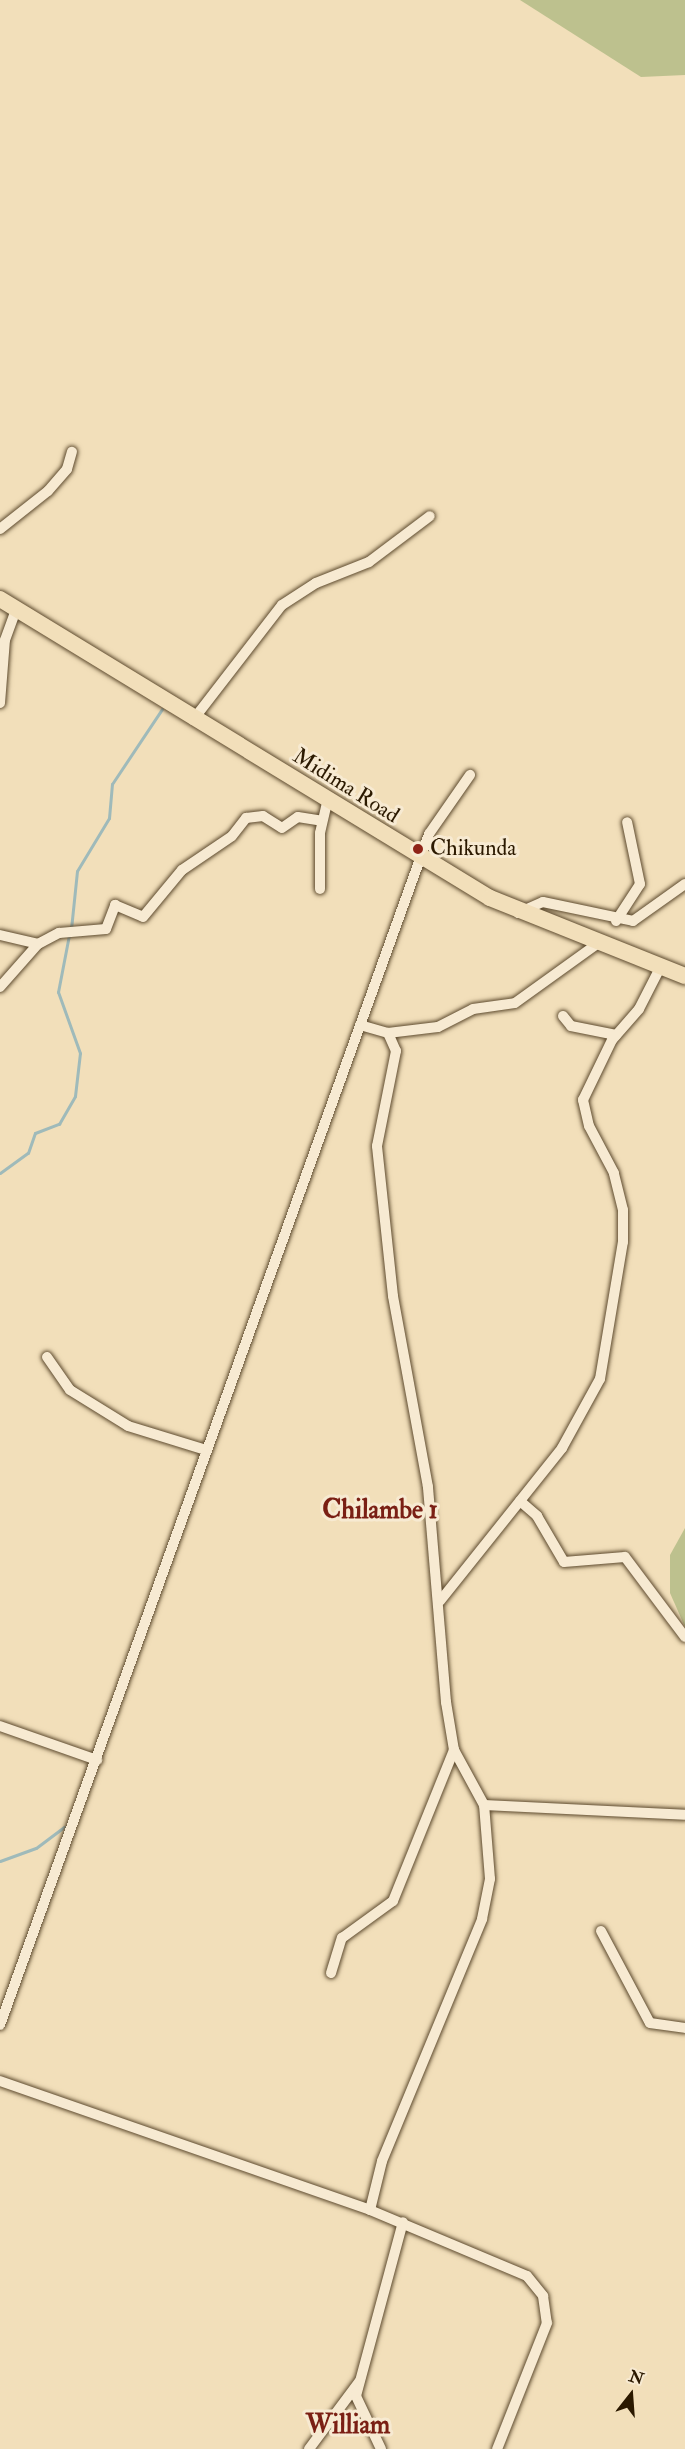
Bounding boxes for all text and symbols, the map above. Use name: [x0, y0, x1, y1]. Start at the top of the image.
street label: Midima Road: [288, 743, 404, 829]
place label: Chikunda: [430, 836, 516, 862]
marker: Chikunda: [411, 842, 425, 856]
district label: Chilambe 1: [322, 1495, 438, 1527]
north arrow: [601, 2365, 661, 2425]
text: N: [626, 2366, 646, 2389]
district label: William: [306, 2410, 390, 2442]

